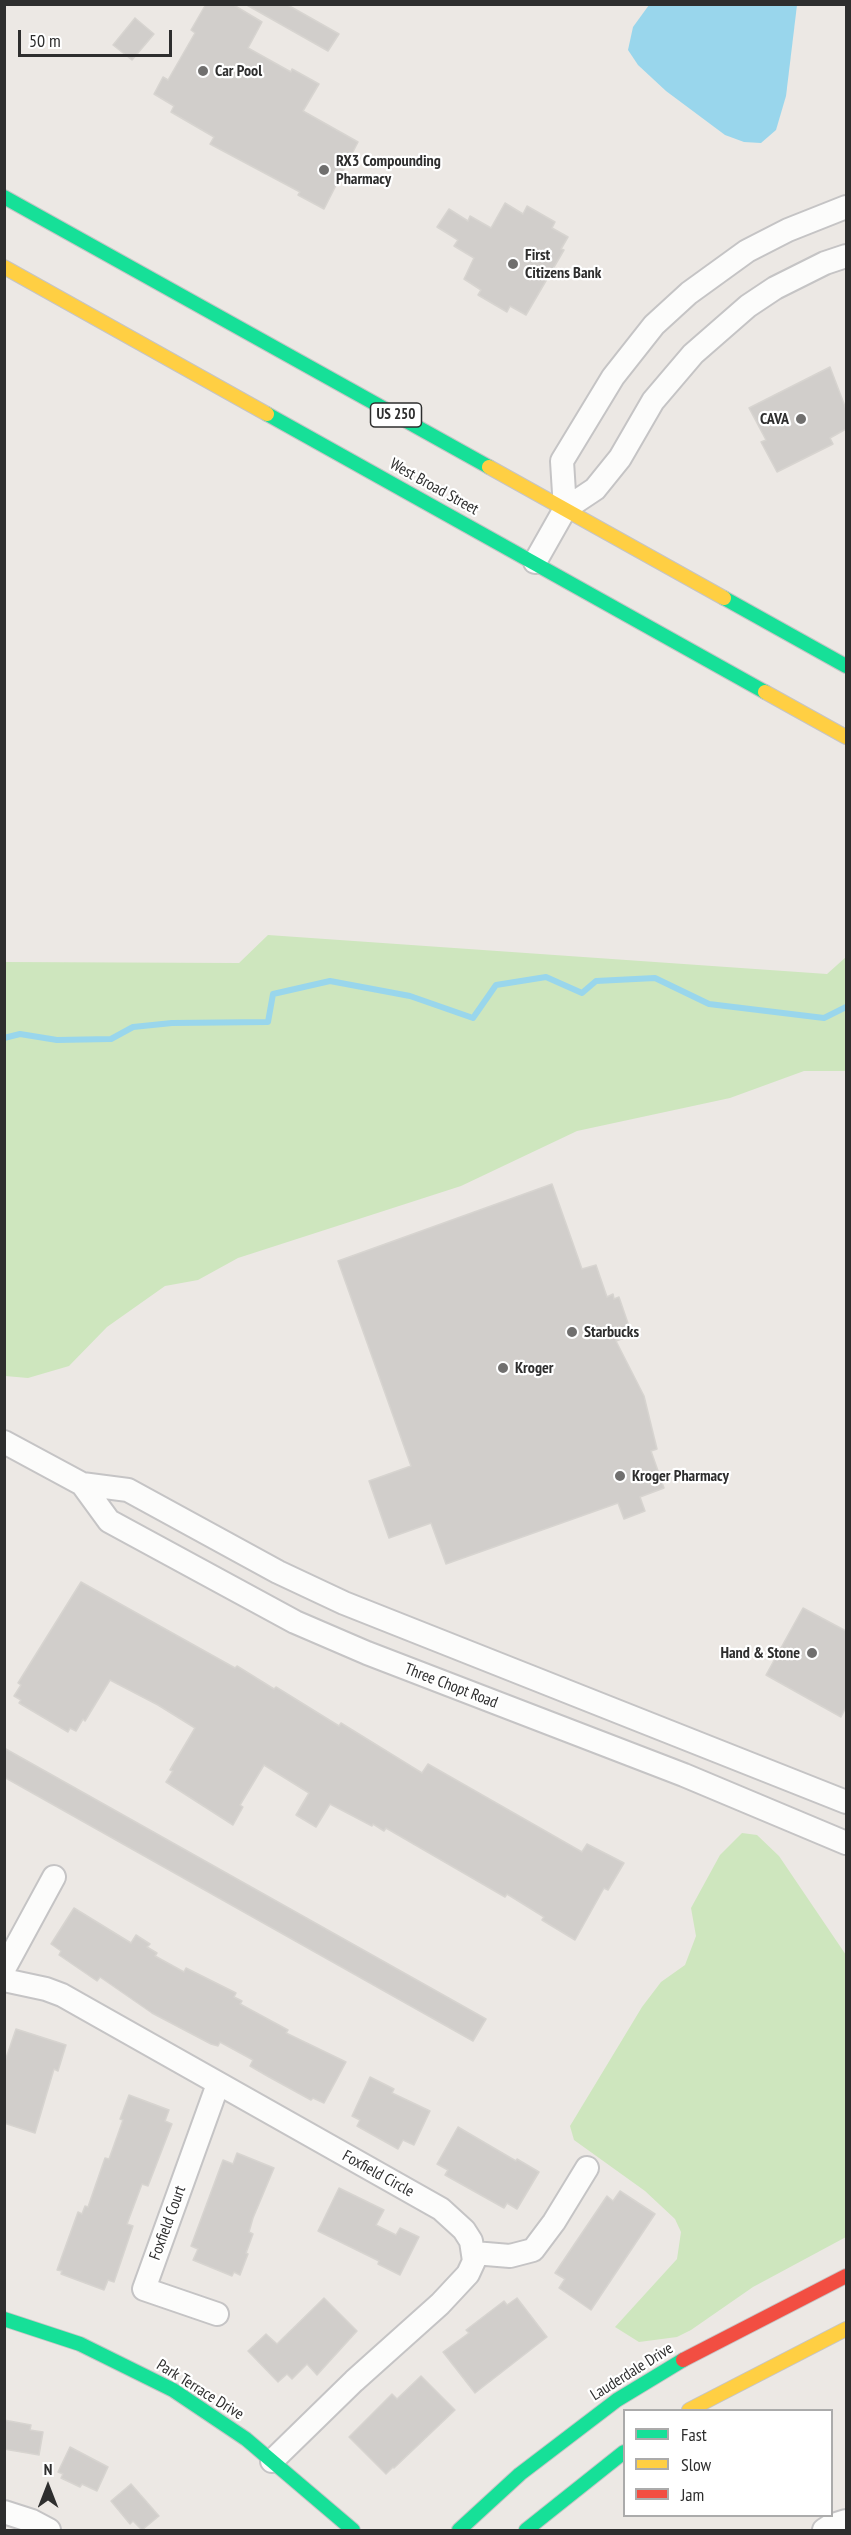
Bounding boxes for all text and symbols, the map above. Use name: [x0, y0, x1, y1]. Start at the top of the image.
scale bar: [21, 18, 176, 56]
text: 50 m: [29, 29, 61, 52]
place label: Car Pool: [215, 61, 262, 81]
marker: Car Pool: [196, 64, 210, 78]
place label: RX3 Compounding Pharmacy: [336, 151, 441, 189]
marker: RX3 Compounding Pharmacy: [317, 163, 331, 177]
place label: First Citizens Bank: [525, 245, 601, 283]
marker: First Citizens Bank: [506, 257, 520, 271]
road number: US 250: [370, 403, 422, 427]
place label: CAVA: [760, 409, 789, 429]
marker: CAVA: [794, 412, 808, 426]
street label: West Broad Street: [386, 455, 482, 519]
place label: Starbucks: [584, 1322, 639, 1342]
marker: Starbucks: [565, 1325, 579, 1339]
place label: Kroger: [515, 1358, 554, 1378]
marker: Kroger: [496, 1361, 510, 1375]
place label: Kroger Pharmacy: [632, 1466, 729, 1486]
marker: Kroger Pharmacy: [613, 1469, 627, 1483]
place label: Hand & Stone: [720, 1643, 800, 1663]
marker: Hand & Stone: [805, 1646, 819, 1660]
street label: Three Chopt Road: [402, 1659, 500, 1713]
street label: Foxfield Circle: [339, 2147, 417, 2201]
street label: Foxfield Court: [146, 2183, 190, 2263]
street label: Lauderdale Drive: [587, 2339, 677, 2405]
street label: Park Terrace Drive: [153, 2356, 247, 2424]
legend: [623, 2409, 833, 2517]
text: Fast: [681, 2423, 707, 2446]
text: Slow: [681, 2453, 711, 2476]
north arrow: [18, 2457, 78, 2517]
text: N: [44, 2459, 52, 2479]
text: Jam: [681, 2483, 704, 2506]

